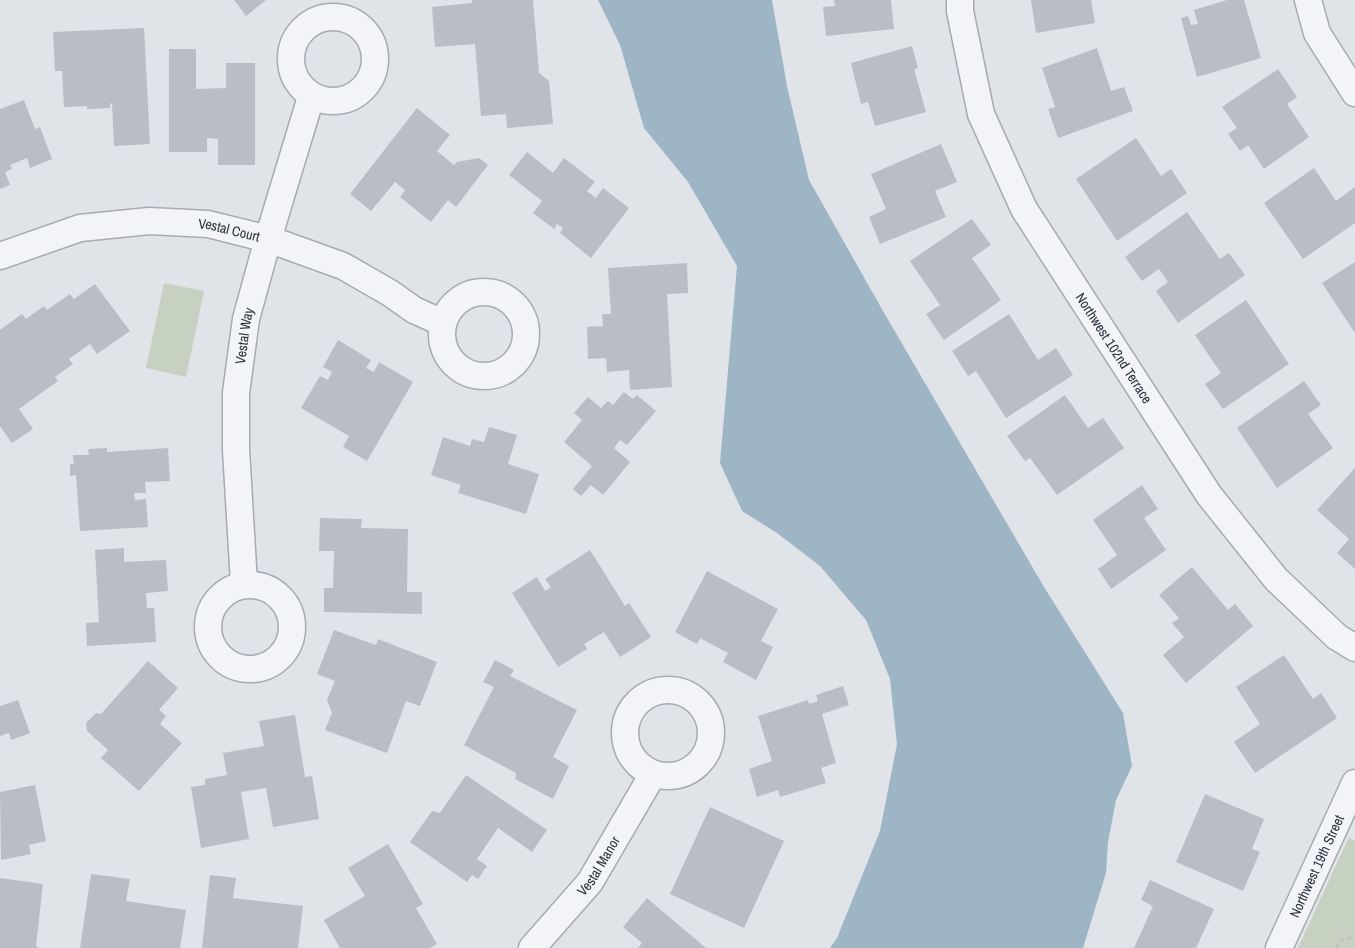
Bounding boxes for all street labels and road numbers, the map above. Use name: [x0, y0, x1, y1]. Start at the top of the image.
street label: Vestal Court: [198, 215, 262, 246]
street label: Northwest 102nd Terrace: [1072, 289, 1156, 407]
street label: Vestal Way: [231, 305, 258, 365]
street label: Northwest 19th Street: [1285, 812, 1348, 921]
street label: Vestal Manor: [573, 833, 624, 900]

